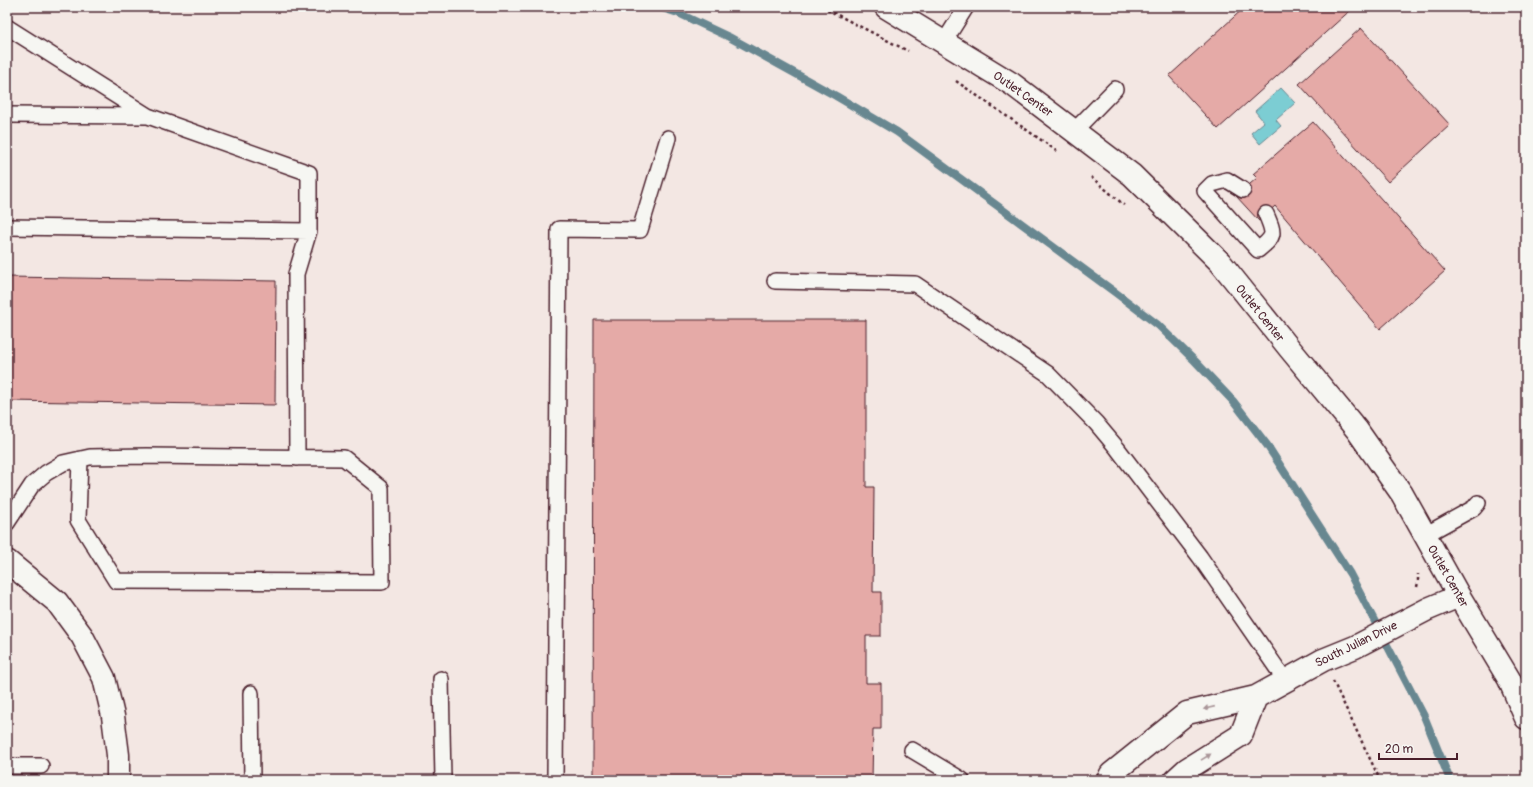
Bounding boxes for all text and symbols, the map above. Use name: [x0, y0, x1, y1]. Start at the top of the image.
street label: Outlet Center: [990, 68, 1056, 121]
street label: Outlet Center: [1232, 282, 1288, 346]
street label: Outlet Center: [1424, 542, 1472, 611]
street label: South Julian Drive: [1313, 618, 1400, 671]
one-way arrow: [1203, 706, 1215, 712]
scale bar: [1379, 735, 1457, 761]
text: 20 m: [1385, 742, 1414, 757]
one-way arrow: [1201, 753, 1211, 761]

